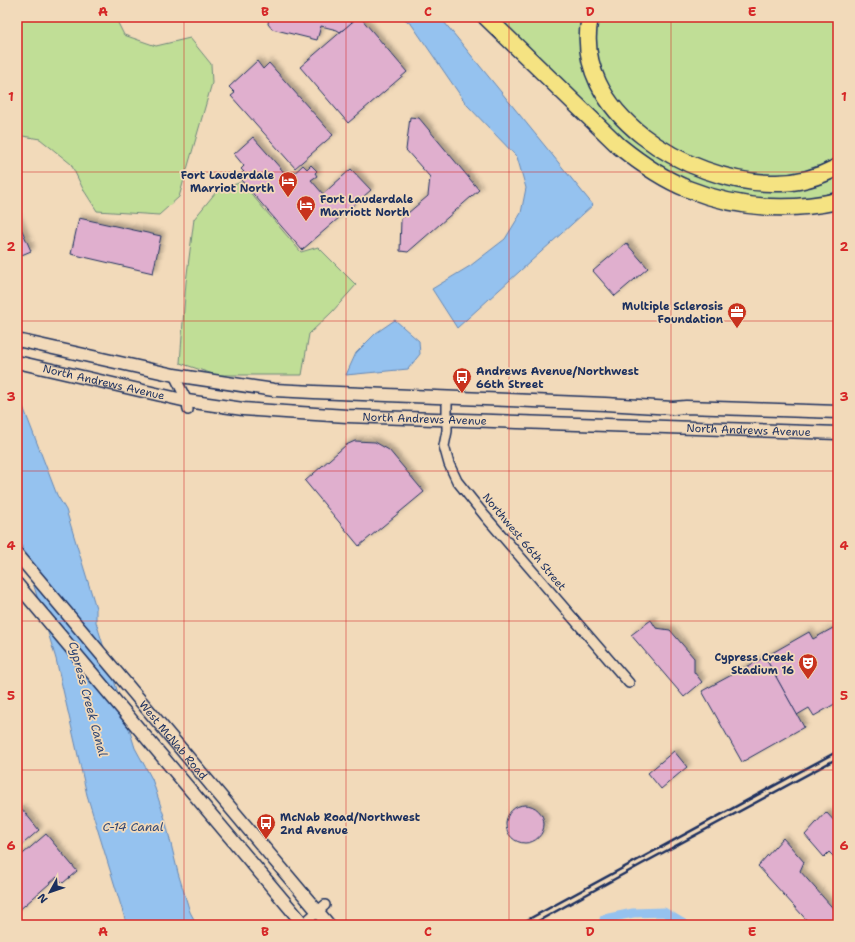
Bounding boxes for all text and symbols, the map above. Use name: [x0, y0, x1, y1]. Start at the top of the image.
text: A: [98, 3, 108, 20]
text: B: [261, 3, 269, 20]
text: C: [424, 3, 432, 20]
text: D: [585, 3, 595, 20]
text: E: [748, 3, 757, 20]
text: 1: [8, 88, 14, 105]
text: 1: [841, 88, 847, 105]
place label: Fort Lauderdale Marriot North: [181, 168, 275, 196]
hotel icon: Fort Lauderdale Marriot North: [277, 170, 299, 198]
place label: Fort Lauderdale Marriott North: [320, 192, 414, 220]
hotel icon: Fort Lauderdale Marriott North: [295, 194, 317, 222]
text: 2: [6, 238, 16, 255]
text: 2: [839, 238, 849, 255]
place label: Multiple Sclerosis Foundation: [622, 299, 724, 327]
office icon: Multiple Sclerosis Foundation: [726, 301, 748, 329]
street label: North Andrews Avenue: [41, 361, 166, 403]
place label: Andrews Avenue/Northwest 66th Street: [476, 364, 640, 392]
bus stop icon: Andrews Avenue/Northwest 66th Street: [451, 366, 473, 394]
text: 3: [6, 388, 16, 405]
text: 3: [839, 388, 849, 405]
street label: North Andrews Avenue: [362, 409, 487, 428]
street label: North Andrews Avenue: [686, 420, 811, 440]
street label: Northwest 66th Street: [479, 490, 569, 594]
text: 4: [6, 537, 16, 554]
text: 4: [839, 537, 849, 554]
water label: Cypress Creek Canal: [65, 640, 111, 758]
place label: Cypress Creek Stadium 16: [714, 650, 794, 678]
theatre icon: Cypress Creek Stadium 16: [797, 652, 819, 680]
text: 5: [7, 687, 15, 704]
text: 5: [840, 687, 848, 704]
street label: West McNab Road: [136, 697, 211, 783]
place label: McNab Road/Northwest 2nd Avenue: [280, 810, 421, 838]
bus stop icon: McNab Road/Northwest 2nd Avenue: [255, 812, 277, 840]
water label: C-14 Canal: [102, 819, 164, 835]
text: 6: [6, 837, 16, 854]
text: 6: [839, 837, 849, 854]
north arrow: [30, 872, 70, 912]
text: N: [34, 890, 51, 906]
text: A: [98, 923, 108, 940]
text: B: [261, 923, 269, 940]
text: C: [424, 923, 432, 940]
text: D: [585, 923, 595, 940]
text: E: [748, 923, 757, 940]

